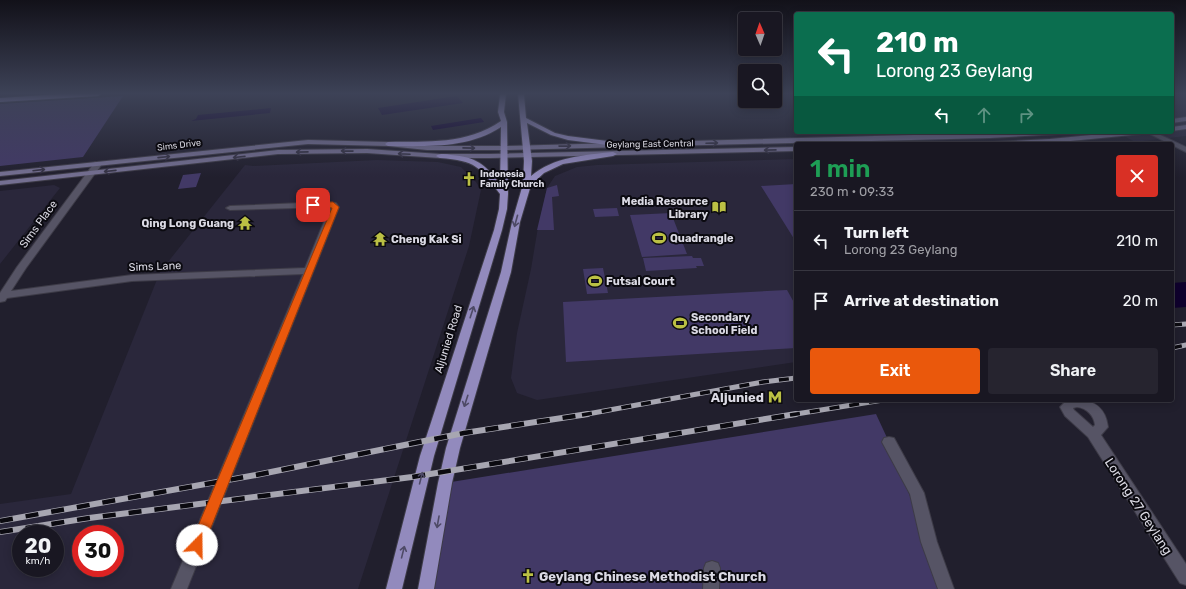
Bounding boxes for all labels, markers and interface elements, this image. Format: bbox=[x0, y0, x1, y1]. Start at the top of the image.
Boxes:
north arrow bbox=[738, 12, 782, 56]
map controls bbox=[738, 12, 782, 108]
text: 210 m bbox=[876, 26, 959, 59]
icon: left bbox=[810, 28, 862, 80]
text: Lorong 23 Geylang bbox=[876, 60, 1033, 82]
button: search bbox=[738, 64, 782, 108]
icon: left bbox=[931, 104, 953, 126]
icon: ahead bbox=[973, 104, 995, 126]
icon: right bbox=[1015, 104, 1037, 126]
street label: Sims Drive bbox=[156, 137, 202, 153]
street label: Geylang East Central bbox=[606, 138, 694, 150]
one-way arrow bbox=[705, 139, 718, 147]
one-way arrow bbox=[558, 143, 571, 150]
one-way arrow bbox=[462, 144, 475, 152]
one-way arrow bbox=[764, 146, 777, 154]
one-way arrow bbox=[341, 147, 354, 155]
one-way arrow bbox=[296, 148, 309, 155]
one-way arrow bbox=[398, 150, 411, 157]
one-way arrow bbox=[157, 153, 170, 160]
one-way arrow bbox=[233, 153, 246, 160]
text: 1 min bbox=[810, 155, 870, 183]
button: close bbox=[1116, 155, 1158, 197]
one-way arrow bbox=[32, 166, 45, 174]
one-way arrow bbox=[103, 167, 116, 175]
place label: Indonesia Family Church bbox=[480, 169, 544, 189]
church icon: Indonesia Family Church bbox=[461, 171, 477, 187]
text: 230 m · 09:33 bbox=[810, 184, 894, 199]
pin bbox=[296, 188, 330, 222]
icon: arrive bbox=[302, 194, 324, 216]
place label: Media Resource Library bbox=[622, 195, 708, 221]
street label: Sims Place bbox=[17, 198, 60, 251]
library icon: Media Resource Library bbox=[711, 199, 727, 215]
one-way arrow bbox=[512, 214, 519, 227]
temple icon: Qing Long Guang bbox=[237, 215, 253, 231]
place label: Qing Long Guang bbox=[142, 217, 234, 230]
text: Turn left bbox=[844, 224, 909, 242]
sports icon: Quadrangle bbox=[651, 230, 667, 246]
icon: left bbox=[810, 230, 832, 252]
temple icon: Cheng Kak Si bbox=[372, 231, 388, 247]
place label: Quadrangle bbox=[670, 232, 734, 245]
text: 210 m bbox=[1116, 232, 1158, 250]
place label: Cheng Kak Si bbox=[391, 233, 462, 246]
text: Lorong 23 Geylang bbox=[844, 242, 957, 257]
street label: Sims Lane bbox=[128, 259, 182, 274]
sports icon: Futsal Court bbox=[587, 273, 603, 289]
place label: Futsal Court bbox=[606, 275, 675, 288]
icon: arrive bbox=[810, 290, 832, 312]
text: Arrive at destination bbox=[844, 292, 999, 310]
text: 20 m bbox=[1123, 292, 1158, 310]
street label: Aljunied Road bbox=[432, 304, 465, 375]
one-way arrow bbox=[469, 305, 476, 318]
place label: Secondary School Field bbox=[691, 311, 757, 337]
sports icon: Secondary School Field bbox=[672, 315, 688, 331]
button: Exit bbox=[810, 348, 980, 394]
button: Share bbox=[988, 348, 1158, 394]
metro station icon: Aljunied bbox=[767, 389, 783, 405]
place label: Aljunied bbox=[711, 390, 764, 405]
one-way arrow bbox=[462, 394, 469, 407]
street label: Lorong 27 Geylang bbox=[1101, 455, 1175, 558]
one-way arrow bbox=[418, 471, 426, 484]
one-way arrow bbox=[434, 515, 442, 528]
position arrow bbox=[176, 524, 218, 566]
speed limit sign: 30 bbox=[72, 525, 124, 577]
text: 20 bbox=[25, 534, 51, 558]
one-way arrow bbox=[400, 546, 407, 559]
text: km/h bbox=[26, 555, 50, 567]
church icon: Geylang Chinese Methodist Church bbox=[520, 568, 536, 584]
place label: Geylang Chinese Methodist Church bbox=[539, 569, 766, 584]

